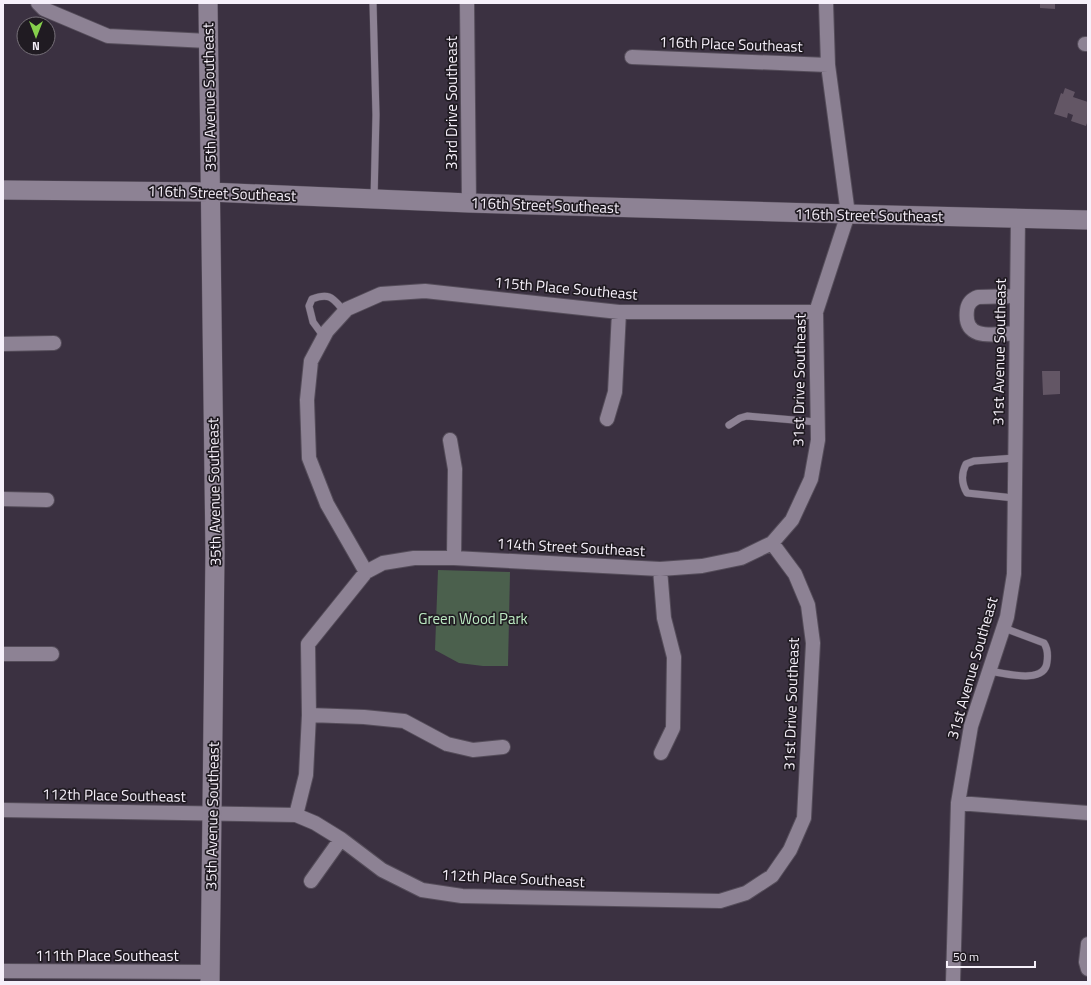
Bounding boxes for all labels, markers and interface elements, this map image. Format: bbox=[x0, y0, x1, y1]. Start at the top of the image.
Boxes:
north arrow bbox=[16, 16, 56, 56]
street label: 35th Avenue Southeast bbox=[196, 22, 222, 171]
street label: 116th Place Southeast bbox=[659, 30, 804, 58]
street label: 33rd Drive Southeast bbox=[440, 35, 463, 170]
text: N bbox=[32, 38, 40, 54]
street label: 116th Street Southeast bbox=[147, 179, 297, 207]
street label: 116th Street Southeast bbox=[470, 191, 620, 219]
street label: 116th Street Southeast bbox=[795, 202, 944, 228]
street label: 115th Place Southeast bbox=[493, 270, 639, 306]
street label: 31st Avenue Southeast bbox=[986, 277, 1012, 426]
street label: 31st Drive Southeast bbox=[786, 313, 812, 447]
street label: 35th Avenue Southeast bbox=[201, 417, 227, 566]
street label: 114th Street Southeast bbox=[496, 532, 646, 562]
street label: 31st Avenue Southeast bbox=[941, 593, 1004, 742]
park label: Green Wood Park bbox=[418, 607, 528, 630]
street label: 31st Drive Southeast bbox=[777, 636, 805, 771]
street label: 35th Avenue Southeast bbox=[199, 741, 225, 890]
street label: 112th Place Southeast bbox=[42, 782, 187, 808]
street label: 112th Place Southeast bbox=[441, 863, 586, 893]
scale bar bbox=[947, 943, 1035, 969]
street label: 111th Place Southeast bbox=[35, 944, 180, 967]
text: 50 m bbox=[953, 947, 979, 966]

